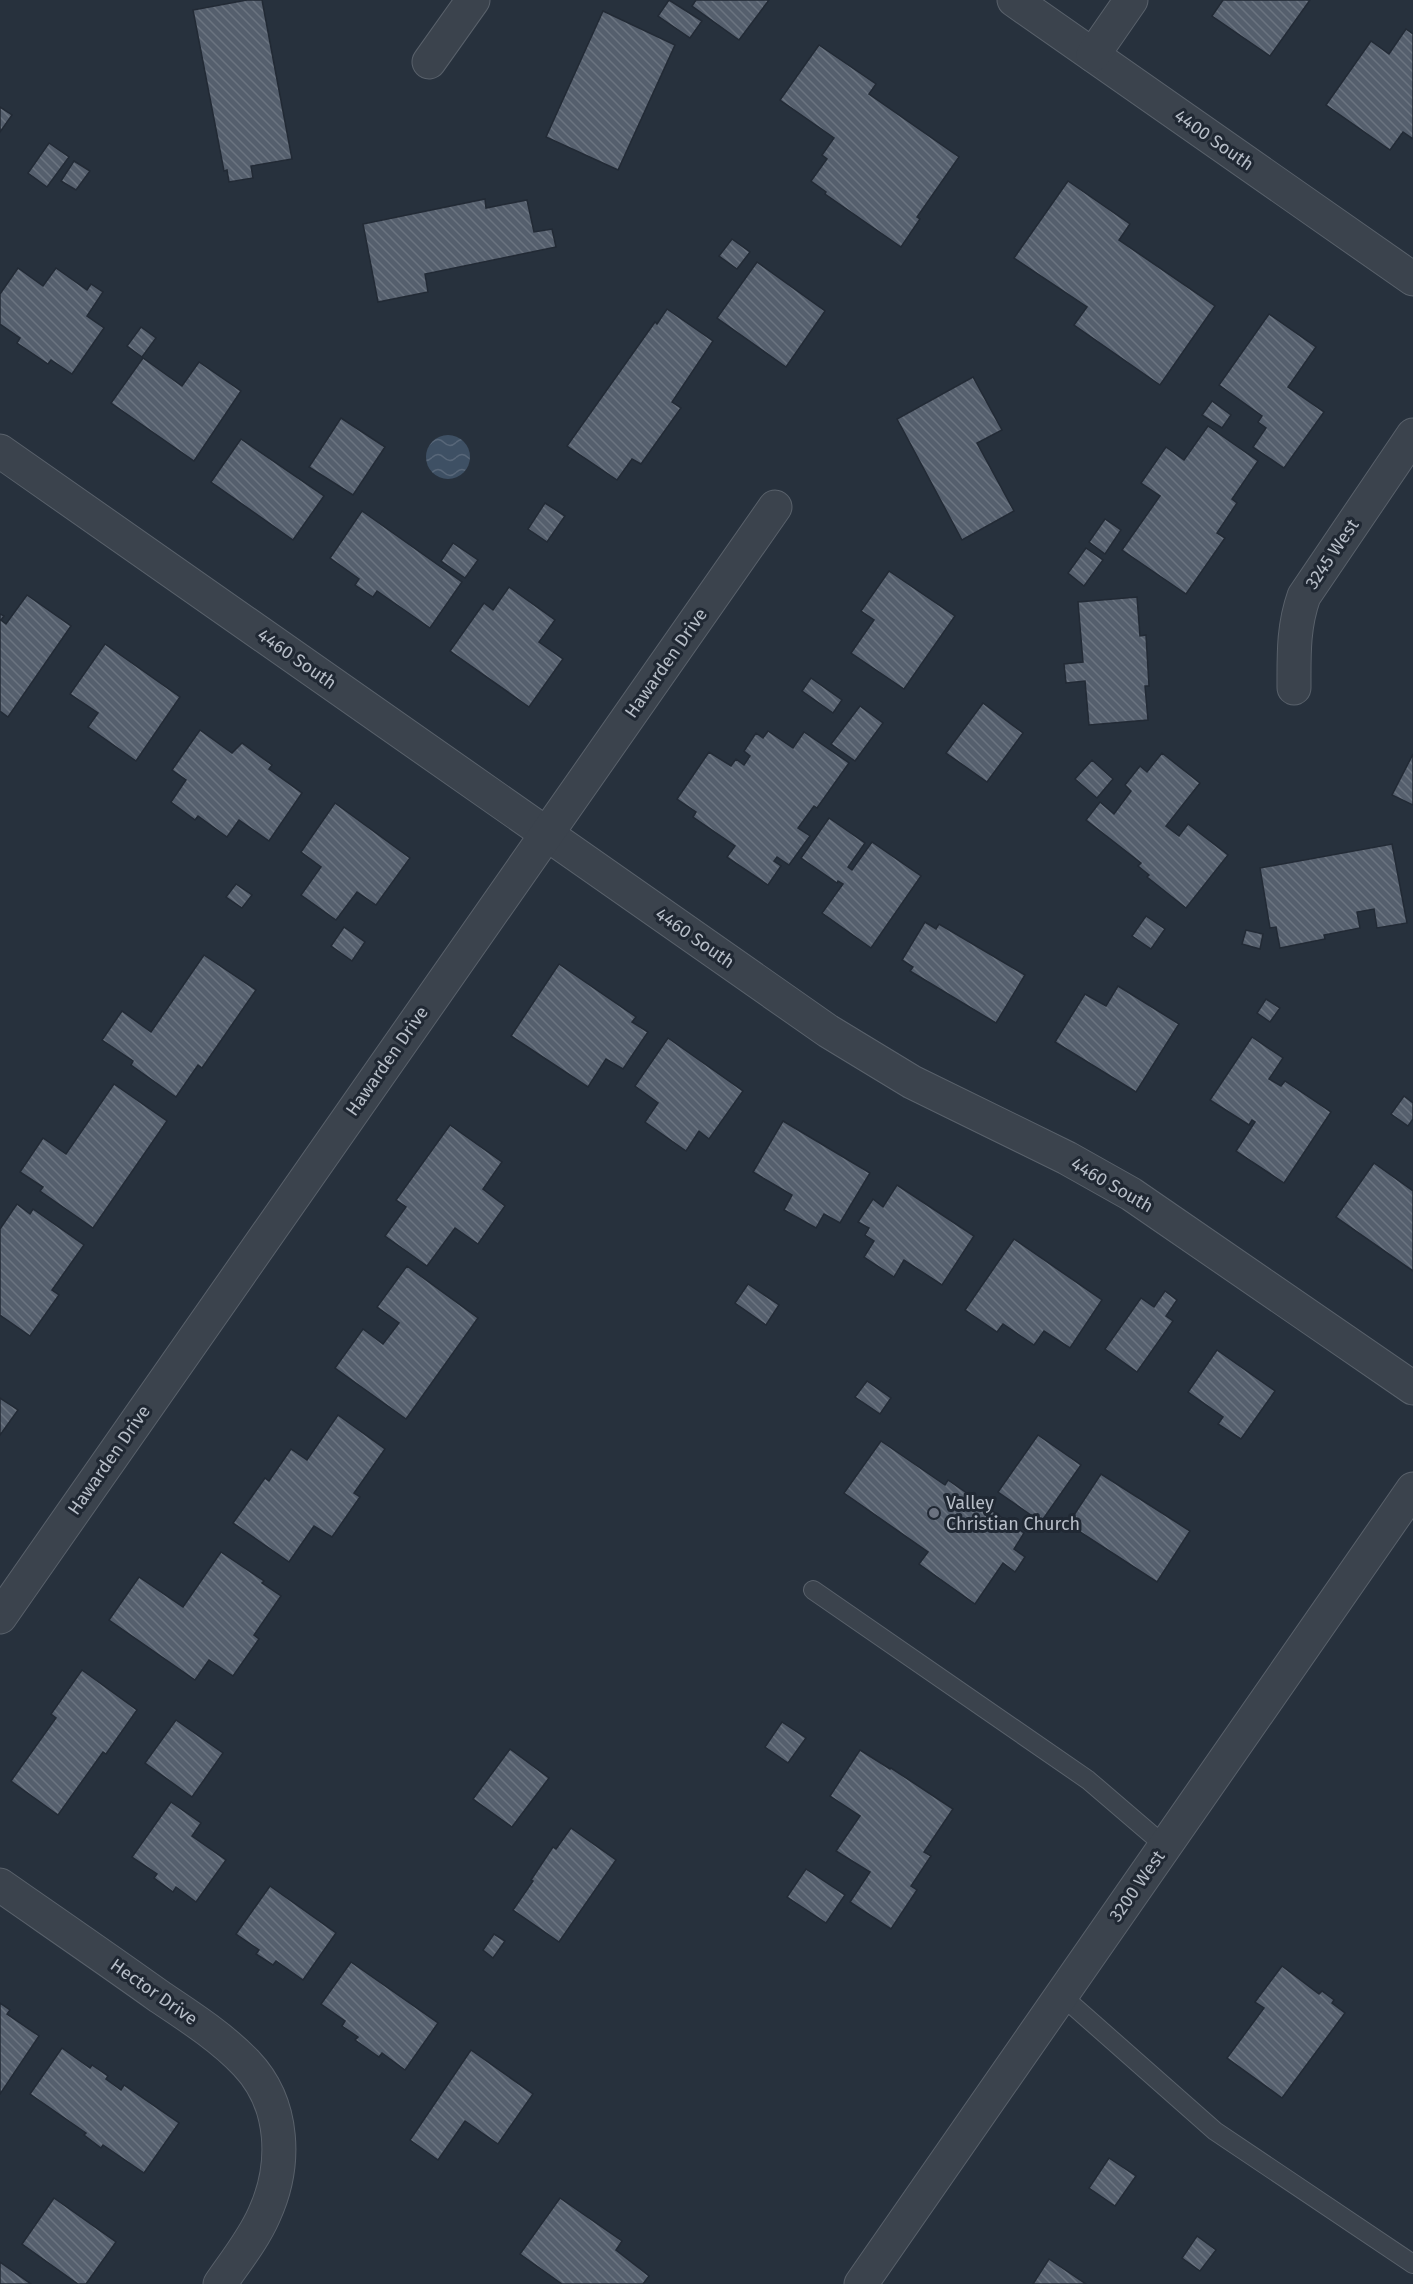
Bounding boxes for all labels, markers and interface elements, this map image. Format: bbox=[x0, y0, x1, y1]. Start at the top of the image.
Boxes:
street label: 4400 South bbox=[1170, 105, 1258, 175]
street label: 3245 West bbox=[1301, 514, 1364, 593]
street label: Hawarden Drive bbox=[620, 604, 712, 722]
street label: 4460 South bbox=[253, 624, 341, 694]
street label: 4460 South bbox=[651, 903, 739, 973]
street label: Hawarden Drive bbox=[341, 1002, 433, 1120]
street label: 4460 South bbox=[1067, 1153, 1157, 1217]
street label: Hawarden Drive bbox=[63, 1401, 155, 1519]
place label: Valley Christian Church bbox=[946, 1492, 1080, 1535]
marker: Valley Christian Church bbox=[927, 1506, 941, 1520]
street label: 3200 West bbox=[1104, 1846, 1170, 1926]
street label: Hector Drive bbox=[106, 1954, 202, 2030]

